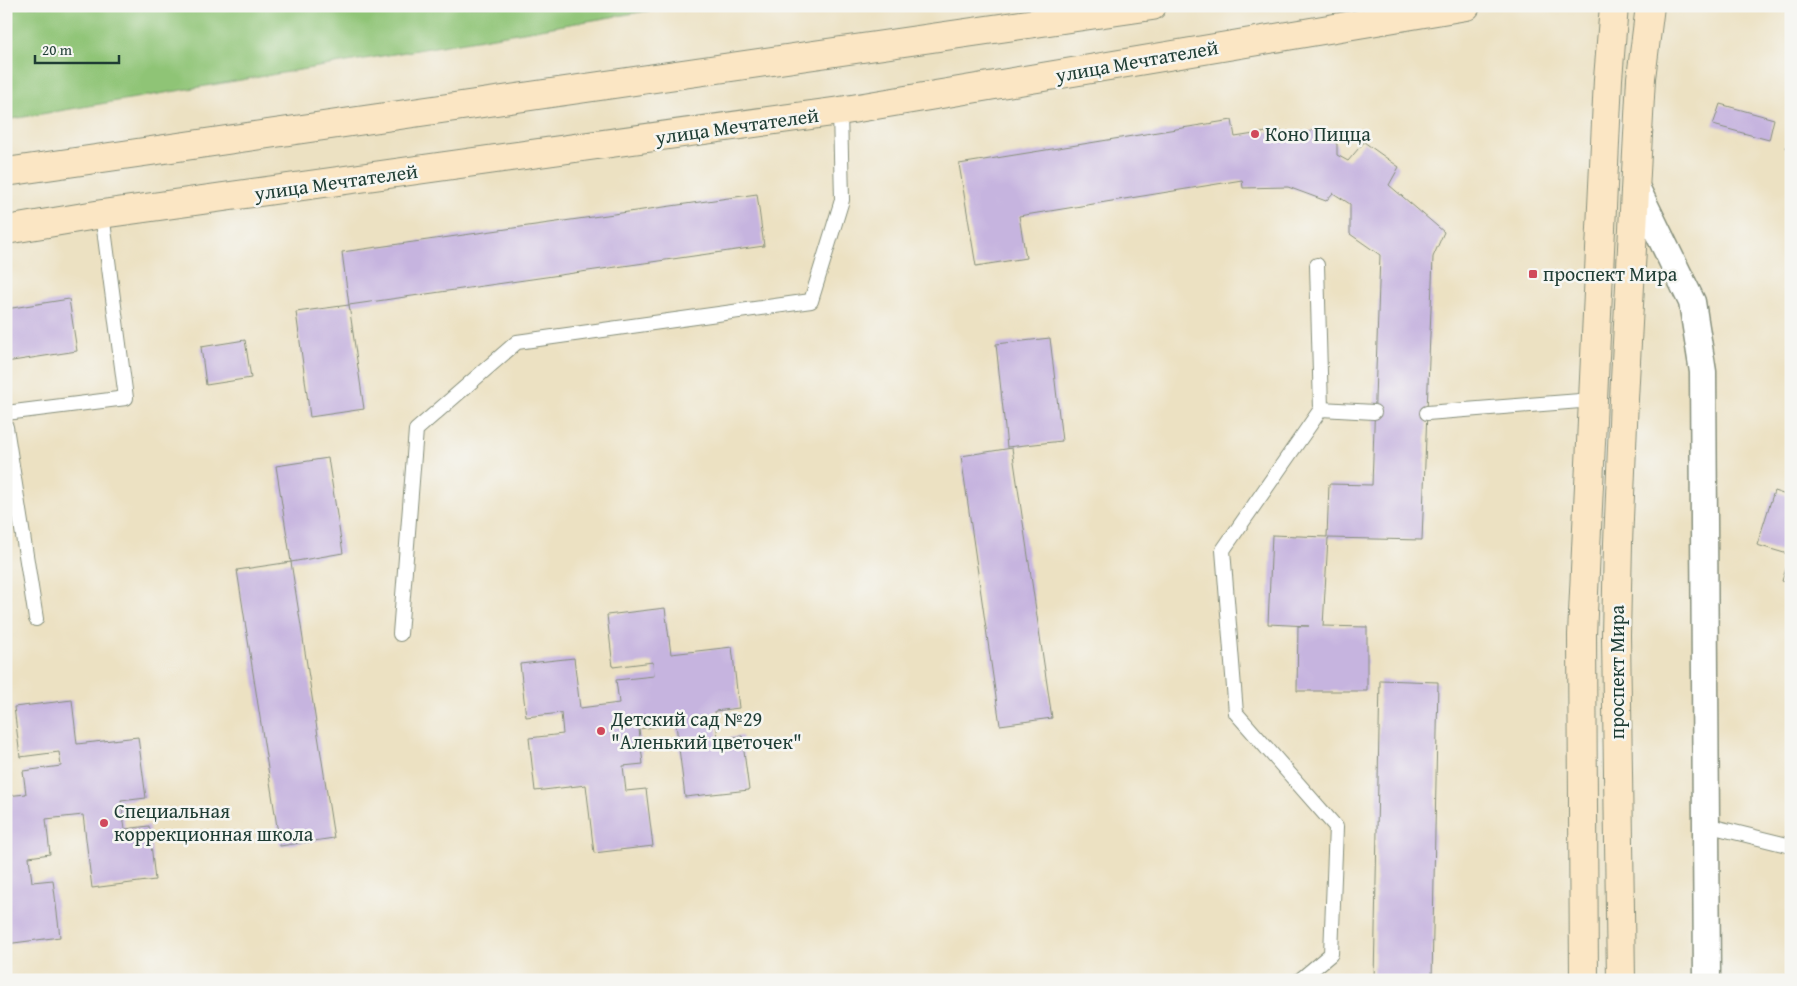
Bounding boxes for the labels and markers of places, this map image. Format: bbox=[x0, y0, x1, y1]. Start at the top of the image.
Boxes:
place label: Коно Пицца bbox=[1265, 119, 1371, 148]
marker: Коно Пицца bbox=[1249, 128, 1261, 140]
place label: проспект Мира bbox=[1543, 259, 1678, 288]
marker: проспект Мира bbox=[1527, 268, 1539, 280]
place label: Детский сад №29 "Аленький цветочек" bbox=[610, 704, 802, 756]
marker: Детский сад №29 "Аленький цветочек" bbox=[595, 725, 607, 737]
place label: Специальная коррекционная школа bbox=[114, 796, 314, 848]
marker: Специальная коррекционная школа bbox=[98, 817, 110, 829]

